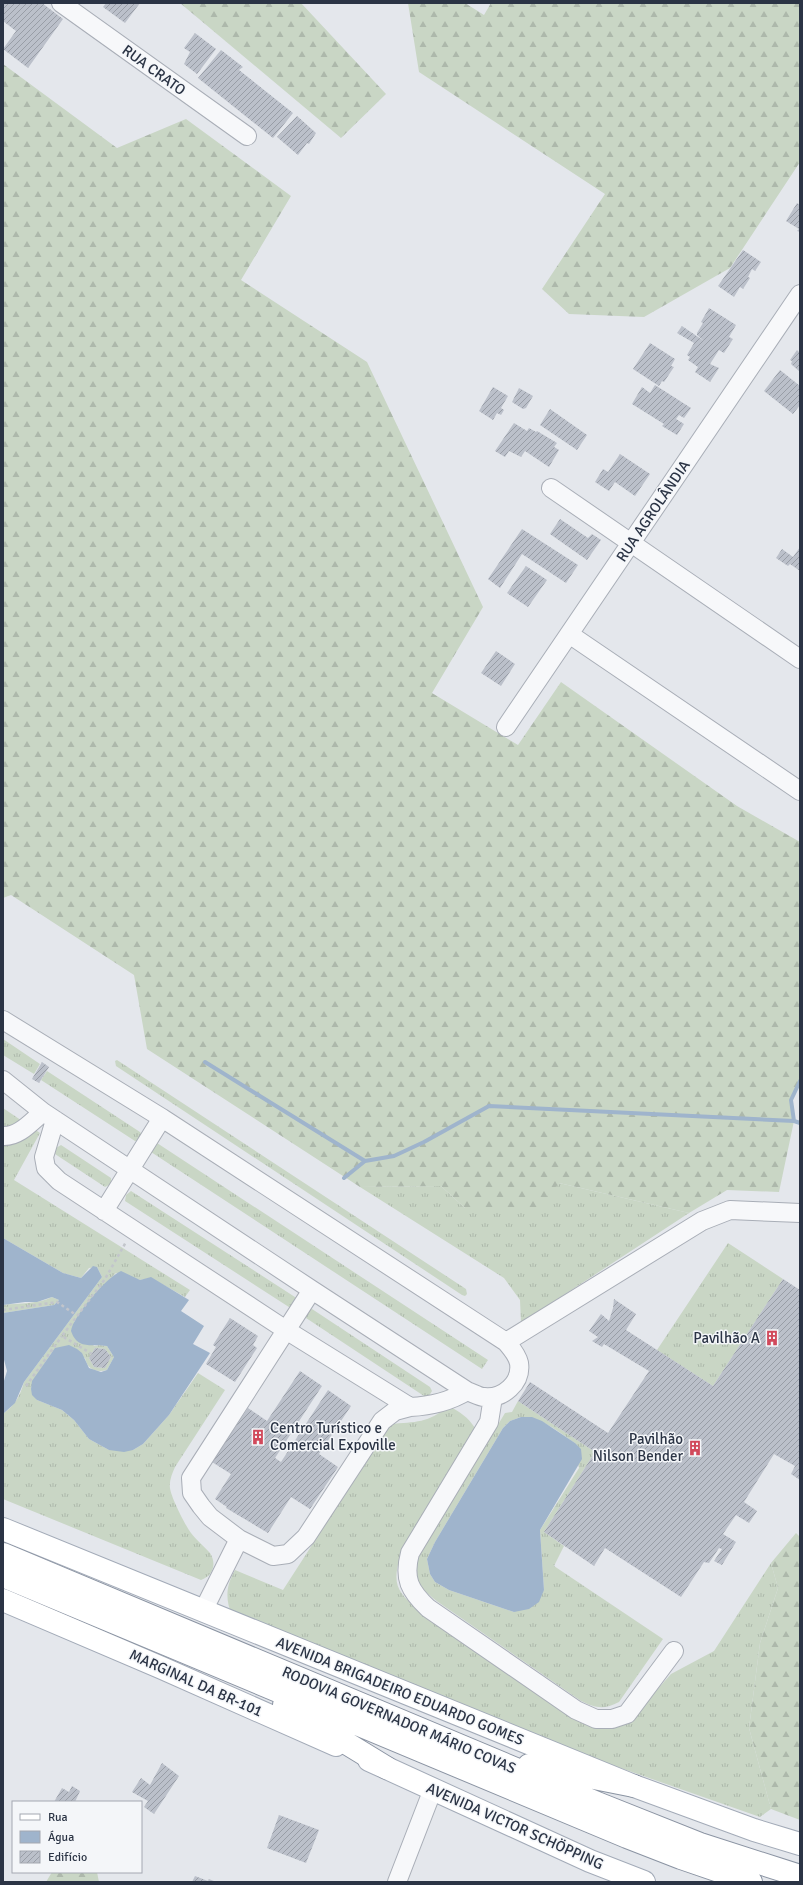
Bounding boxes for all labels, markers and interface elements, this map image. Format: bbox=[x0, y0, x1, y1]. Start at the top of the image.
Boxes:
street label: RUA CRATO bbox=[119, 41, 189, 99]
street label: RUA AGROLÂNDIA bbox=[612, 457, 694, 565]
place label: Pavilhão A bbox=[693, 1329, 760, 1347]
building icon: Pavilhão A bbox=[763, 1329, 781, 1347]
place label: Centro Turístico e Comercial Expoville bbox=[270, 1419, 396, 1454]
building icon: Centro Turístico e Comercial Expoville bbox=[249, 1428, 267, 1446]
place label: Pavilhão Nilson Bender bbox=[593, 1430, 683, 1465]
building icon: Pavilhão Nilson Bender bbox=[686, 1439, 704, 1457]
street label: AVENIDA BRIGADEIRO EDUARDO GOMES bbox=[274, 1633, 526, 1749]
street label: MARGINAL DA BR-101 bbox=[127, 1646, 265, 1720]
street label: RODOVIA GOVERNADOR MÁRIO COVAS bbox=[279, 1662, 519, 1778]
street label: AVENIDA VICTOR SCHÖPPING bbox=[424, 1779, 606, 1873]
legend bbox=[12, 1801, 142, 1873]
text: Rua bbox=[48, 1810, 68, 1825]
text: Água bbox=[48, 1830, 74, 1845]
text: Edifício bbox=[48, 1850, 87, 1865]

